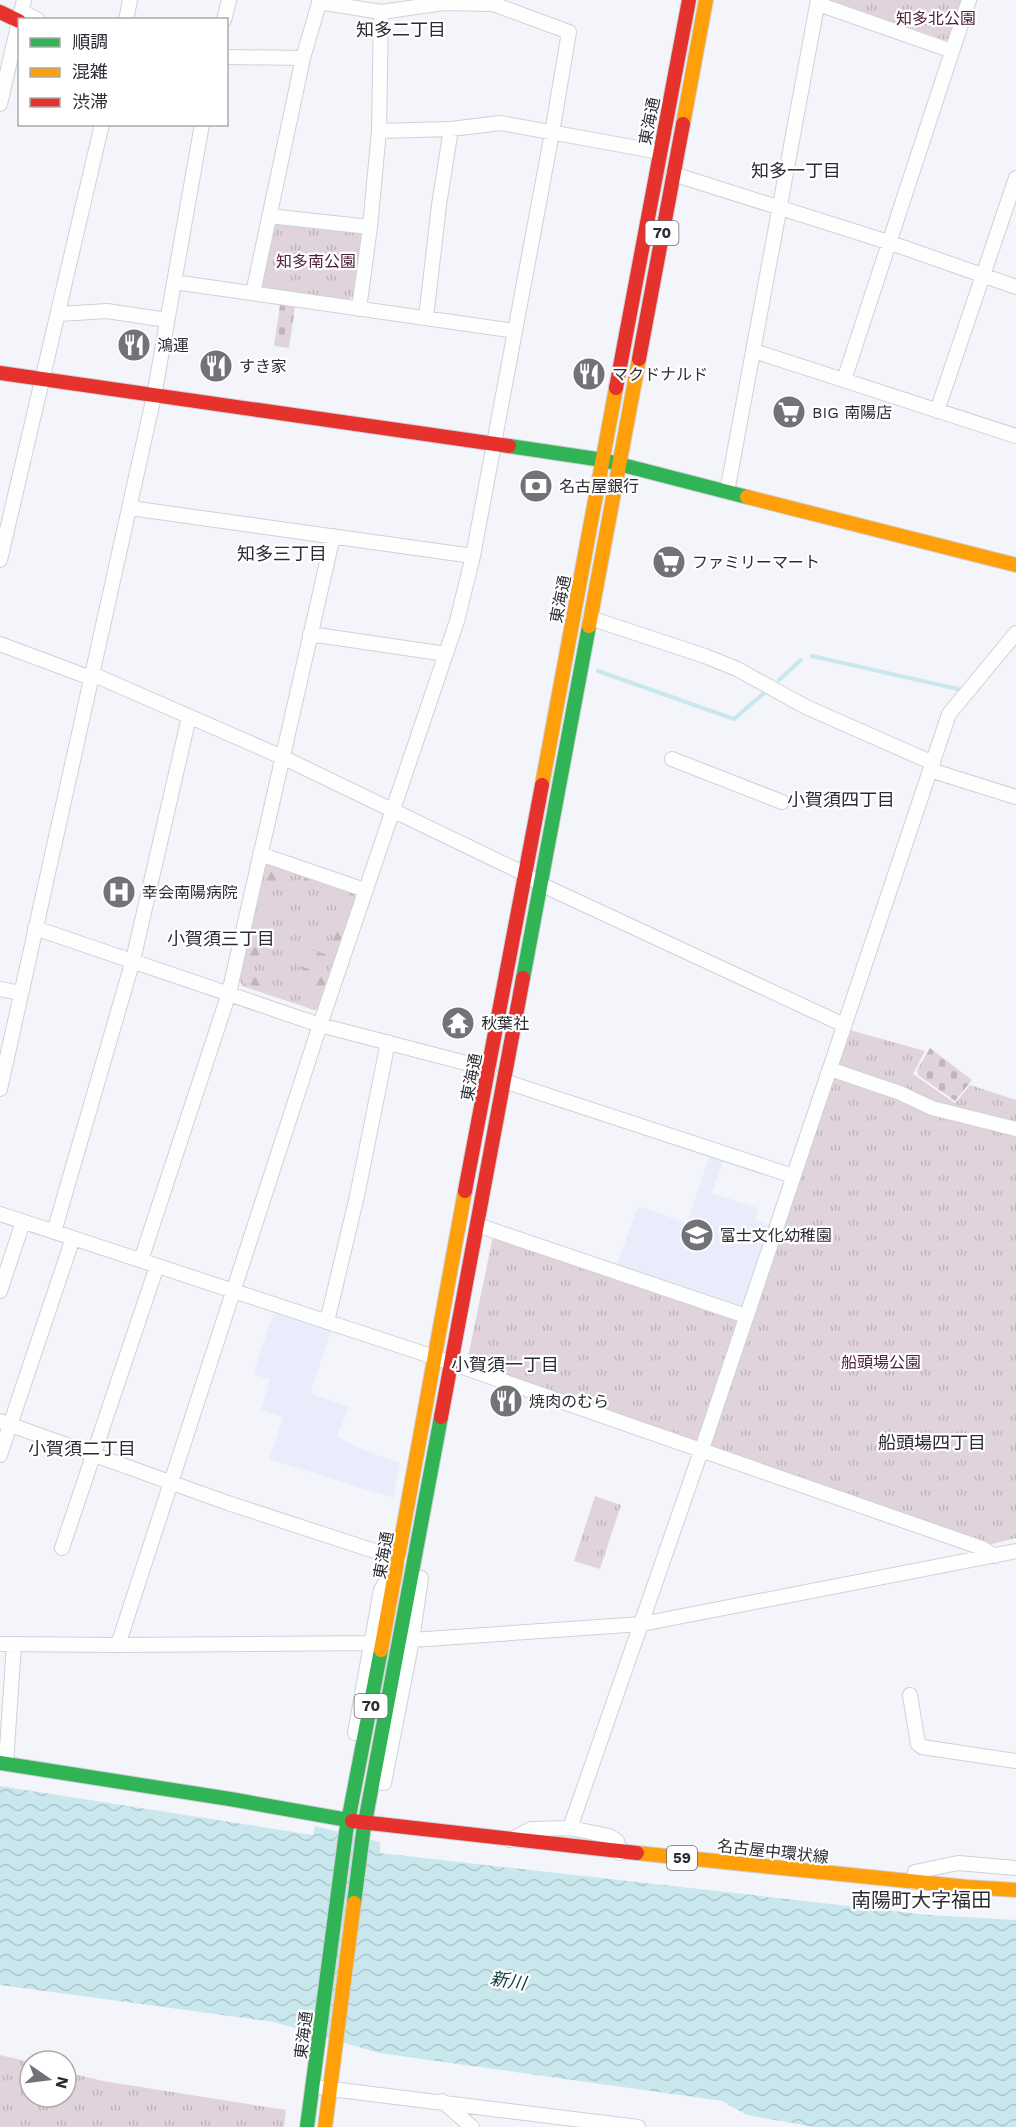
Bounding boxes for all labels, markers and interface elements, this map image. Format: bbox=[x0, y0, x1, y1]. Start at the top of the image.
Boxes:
park label: 知多北公園 bbox=[896, 9, 976, 28]
legend bbox=[18, 18, 228, 126]
district label: 知多二丁目 bbox=[356, 19, 446, 40]
text: 順調 bbox=[72, 31, 108, 52]
text: 混雑 bbox=[72, 61, 108, 82]
text: 渋滞 bbox=[72, 91, 108, 112]
street label: 東海通 bbox=[636, 96, 663, 146]
district label: 知多一丁目 bbox=[751, 160, 841, 181]
road number: 70 bbox=[646, 221, 678, 245]
park label: 知多南公園 bbox=[276, 252, 356, 271]
restaurant icon: 鴻運 bbox=[116, 327, 152, 363]
place label: 鴻運 bbox=[157, 336, 189, 355]
restaurant icon: すき家 bbox=[198, 348, 234, 384]
restaurant icon: マクドナルド bbox=[571, 356, 607, 392]
place label: すき家 bbox=[239, 357, 287, 376]
place label: マクドナルド bbox=[612, 365, 708, 384]
supermarket icon: BIG 南陽店 bbox=[771, 394, 807, 430]
place label: BIG 南陽店 bbox=[812, 403, 892, 422]
bank icon: 名古屋銀行 bbox=[518, 468, 554, 504]
place label: 名古屋銀行 bbox=[559, 477, 639, 496]
district label: 知多三丁目 bbox=[237, 543, 327, 564]
supermarket icon: ファミリーマート bbox=[651, 544, 687, 580]
place label: ファミリーマート bbox=[692, 553, 820, 572]
street label: 東海通 bbox=[547, 574, 574, 624]
district label: 小賀須四丁目 bbox=[787, 789, 895, 810]
hospital icon: 幸会南陽病院 bbox=[101, 874, 137, 910]
place label: 幸会南陽病院 bbox=[142, 883, 238, 902]
district label: 小賀須三丁目 bbox=[167, 928, 275, 949]
temple icon: 秋葉社 bbox=[440, 1005, 476, 1041]
place label: 秋葉社 bbox=[481, 1014, 529, 1033]
street label: 東海通 bbox=[458, 1052, 485, 1102]
school or university icon: 富士文化幼稚園 bbox=[679, 1217, 715, 1253]
place label: 富士文化幼稚園 bbox=[720, 1226, 832, 1245]
park label: 船頭場公園 bbox=[841, 1353, 921, 1372]
district label: 小賀須一丁目 bbox=[451, 1354, 559, 1375]
restaurant icon: 焼肉のむら bbox=[488, 1383, 524, 1419]
place label: 焼肉のむら bbox=[529, 1392, 609, 1411]
district label: 船頭場四丁目 bbox=[878, 1432, 986, 1453]
district label: 小賀須二丁目 bbox=[28, 1438, 136, 1459]
street label: 東海通 bbox=[370, 1530, 397, 1580]
road number: 70 bbox=[354, 1694, 388, 1718]
street label: 名古屋中環状線 bbox=[716, 1836, 830, 1867]
road number: 59 bbox=[667, 1846, 697, 1870]
district label: 南陽町大字福田 bbox=[851, 1888, 991, 1912]
water label: 新川 bbox=[489, 1967, 529, 1994]
street label: 東海通 bbox=[291, 2010, 316, 2060]
north arrow bbox=[18, 2049, 78, 2109]
text: N bbox=[51, 2074, 73, 2091]

